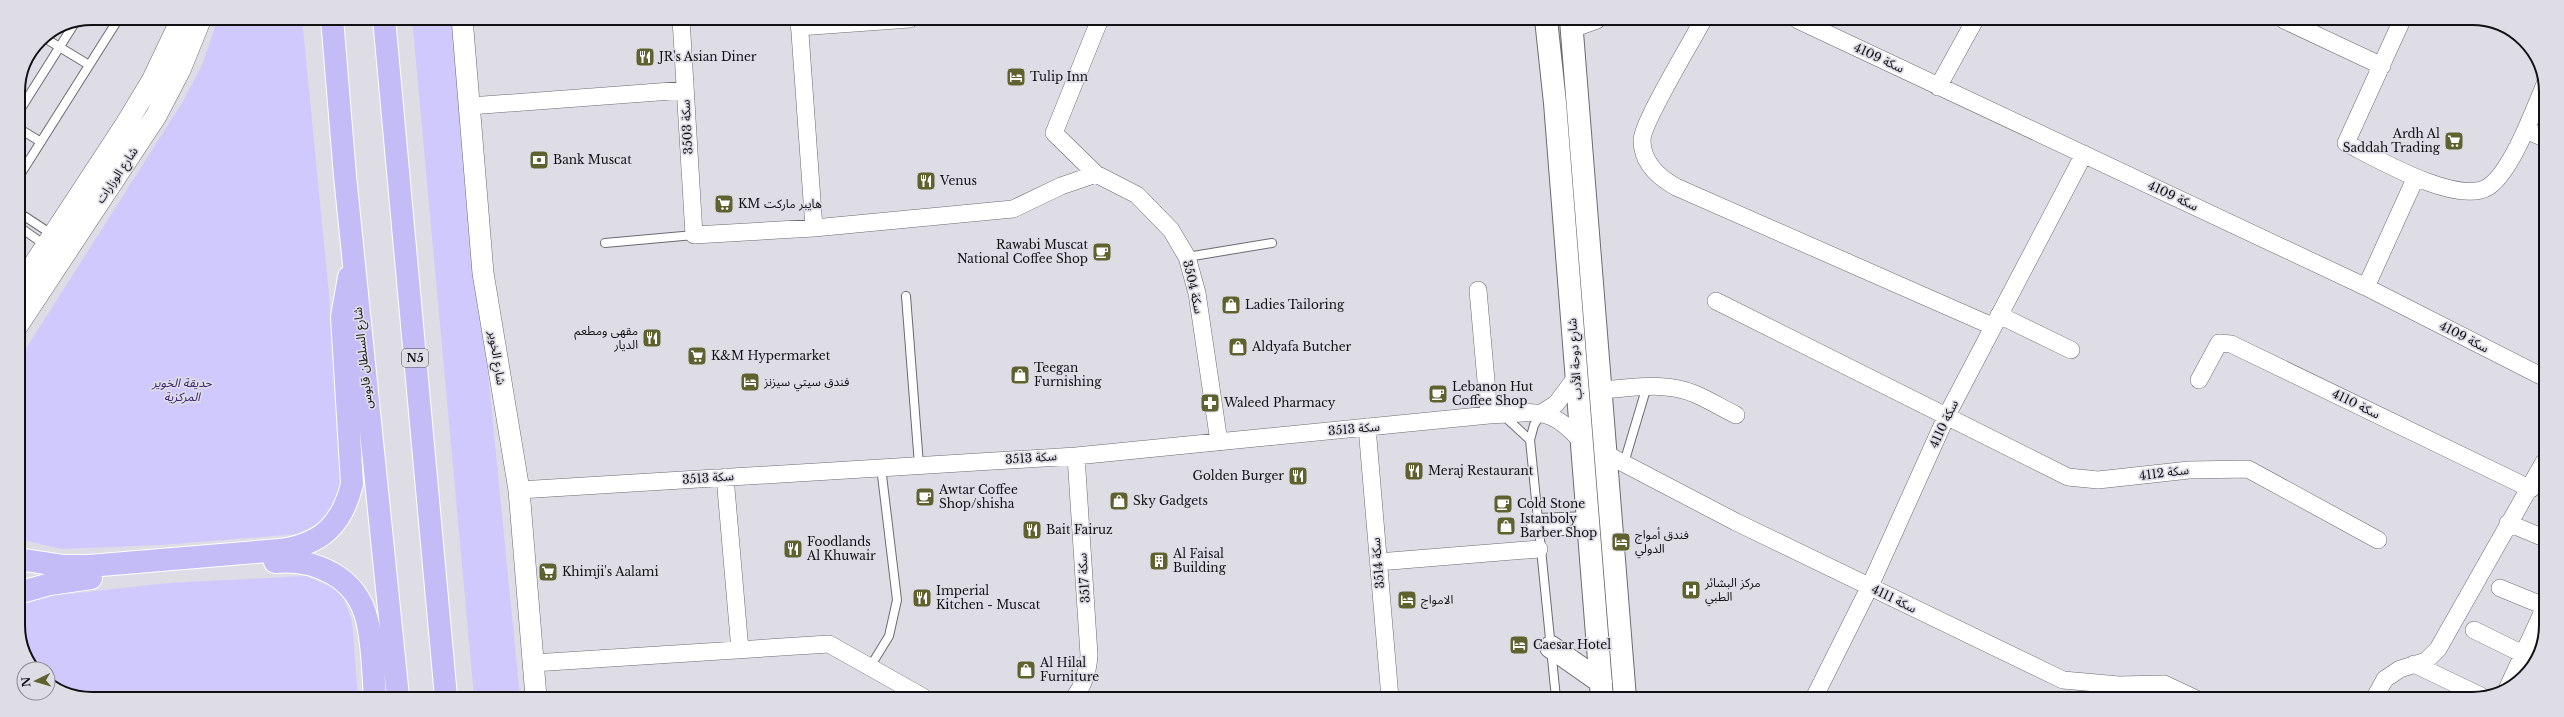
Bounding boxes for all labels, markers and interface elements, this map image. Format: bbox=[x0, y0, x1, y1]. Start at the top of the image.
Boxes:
street label: سكة 4109 bbox=[1852, 39, 1907, 76]
restaurant icon: JR's Asian Diner bbox=[634, 46, 656, 68]
place label: JR's Asian Diner bbox=[657, 49, 757, 64]
hotel icon: Tulip Inn bbox=[1005, 66, 1027, 88]
place label: Tulip Inn bbox=[1030, 69, 1088, 84]
street label: سكة 3503 bbox=[678, 99, 695, 155]
place label: Ardh Al Saddah Trading bbox=[2343, 126, 2441, 155]
supermarket icon: Ardh Al Saddah Trading bbox=[2443, 130, 2465, 152]
street label: شارع الوزارات bbox=[92, 144, 142, 207]
bank icon: Bank Muscat bbox=[528, 149, 550, 171]
place label: Bank Muscat bbox=[553, 152, 632, 167]
restaurant icon: Venus bbox=[915, 170, 937, 192]
place label: Venus bbox=[939, 173, 977, 188]
street label: سكة 4109 bbox=[2146, 177, 2201, 214]
supermarket icon: KM هايبر ماركت bbox=[713, 193, 735, 215]
place label: KM هايبر ماركت bbox=[738, 196, 822, 211]
place label: Rawabi Muscat National Coffee Shop bbox=[957, 237, 1088, 266]
cafe icon: Rawabi Muscat National Coffee Shop bbox=[1091, 241, 1113, 263]
street label: سكة 3504 bbox=[1180, 259, 1207, 315]
shop icon: Ladies Tailoring bbox=[1220, 294, 1242, 316]
place label: Ladies Tailoring bbox=[1245, 297, 1345, 312]
street label: شارع السلطان قابوس bbox=[350, 306, 377, 410]
street label: شارع دوحة الأدب bbox=[1564, 318, 1587, 400]
street label: سكة 4109 bbox=[2437, 318, 2491, 355]
place label: مقهى ومطعم الديار bbox=[574, 323, 638, 352]
restaurant icon: مقهى ومطعم الديار bbox=[641, 327, 663, 349]
street label: شارع الخوير bbox=[484, 329, 509, 386]
shop icon: Aldyafa Butcher bbox=[1227, 336, 1249, 358]
place label: Aldyafa Butcher bbox=[1251, 339, 1352, 354]
supermarket icon: K&M Hypermarket bbox=[686, 345, 708, 367]
place label: K&M Hypermarket bbox=[711, 348, 831, 363]
road number: N5 bbox=[402, 349, 428, 367]
place label: Teegan Furnishing bbox=[1034, 360, 1102, 389]
shop icon: Teegan Furnishing bbox=[1009, 364, 1031, 386]
hotel icon: فندق سيتي سيزنز bbox=[739, 371, 761, 393]
place label: فندق سيتي سيزنز bbox=[763, 374, 850, 392]
park label: حديقة الخوير المركزية bbox=[151, 375, 213, 404]
place label: Lebanon Hut Coffee Shop bbox=[1452, 379, 1534, 408]
cafe icon: Lebanon Hut Coffee Shop bbox=[1427, 383, 1449, 405]
street label: سكة 4110 bbox=[2330, 386, 2382, 421]
pharmacy icon: Waleed Pharmacy bbox=[1199, 392, 1221, 414]
place label: Waleed Pharmacy bbox=[1223, 395, 1336, 410]
street label: سكة 4110 bbox=[1926, 397, 1961, 450]
street label: سكة 3513 bbox=[1328, 419, 1380, 438]
street label: سكة 3513 bbox=[1005, 448, 1057, 467]
restaurant icon: Meraj Restaurant bbox=[1403, 460, 1425, 482]
street label: سكة 4112 bbox=[2138, 462, 2190, 483]
place label: Meraj Restaurant bbox=[1428, 463, 1534, 478]
restaurant icon: Golden Burger bbox=[1287, 465, 1309, 487]
street label: سكة 3513 bbox=[682, 468, 734, 487]
place label: Golden Burger bbox=[1192, 468, 1284, 483]
place label: Awtar Coffee Shop/shisha bbox=[938, 482, 1018, 511]
cafe icon: Awtar Coffee Shop/shisha bbox=[914, 486, 936, 508]
shop icon: Sky Gadgets bbox=[1108, 490, 1130, 512]
place label: Sky Gadgets bbox=[1133, 493, 1208, 508]
cafe icon: Cold Stone bbox=[1492, 493, 1514, 515]
place label: Cold Stone bbox=[1517, 496, 1585, 511]
place label: Istanboly Barber Shop bbox=[1520, 511, 1597, 540]
shop icon: Istanboly Barber Shop bbox=[1495, 515, 1517, 537]
restaurant icon: Bait Fairuz bbox=[1021, 519, 1043, 541]
place label: Bait Fairuz bbox=[1046, 522, 1113, 537]
place label: فندق أمواج الدولي bbox=[1635, 527, 1689, 559]
hotel icon: فندق أمواج الدولي bbox=[1610, 531, 1632, 553]
place label: Foodlands Al Khuwair bbox=[806, 534, 876, 563]
street label: سكة 3514 bbox=[1368, 537, 1387, 589]
restaurant icon: Foodlands Al Khuwair bbox=[782, 538, 804, 560]
place label: Al Faisal Building bbox=[1172, 546, 1227, 575]
building icon: Al Faisal Building bbox=[1148, 550, 1170, 572]
street label: سكة 3517 bbox=[1074, 552, 1093, 604]
supermarket icon: Khimji's Aalami bbox=[537, 561, 559, 583]
place label: Khimji's Aalami bbox=[562, 564, 659, 579]
place label: مركز البشائر الطبي bbox=[1704, 575, 1760, 607]
hospital icon: مركز البشائر الطبي bbox=[1680, 579, 1702, 601]
street label: سكة 4111 bbox=[1869, 581, 1919, 616]
place label: Imperial Kitchen - Muscat bbox=[936, 583, 1041, 612]
restaurant icon: Imperial Kitchen - Muscat bbox=[911, 587, 933, 609]
hotel icon: الامواج bbox=[1396, 589, 1418, 611]
place label: الامواج bbox=[1421, 592, 1453, 609]
hotel icon: Caesar Hotel bbox=[1508, 634, 1530, 656]
place label: Caesar Hotel bbox=[1533, 637, 1611, 652]
place label: Al Hilal Furniture bbox=[1039, 655, 1099, 684]
shop icon: Al Hilal Furniture bbox=[1015, 659, 1037, 681]
north arrow bbox=[16, 661, 56, 701]
text: N bbox=[19, 675, 33, 688]

